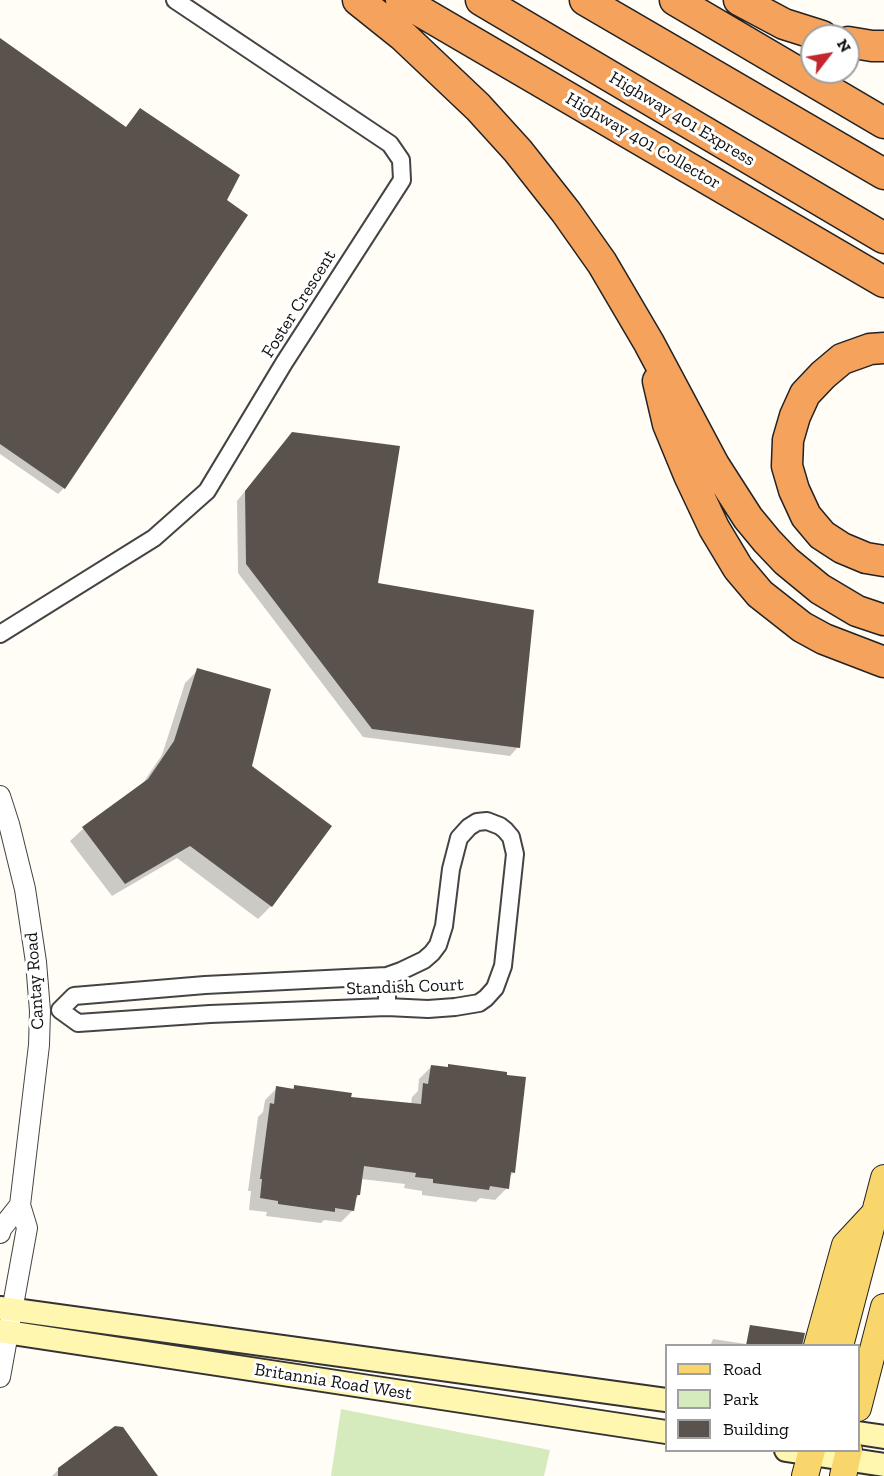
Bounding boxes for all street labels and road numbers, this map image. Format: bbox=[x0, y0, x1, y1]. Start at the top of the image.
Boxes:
street label: Highway 401 Express bbox=[605, 67, 759, 171]
street label: Highway 401 Collector bbox=[562, 88, 724, 194]
street label: Foster Crescent bbox=[257, 246, 341, 362]
street label: Cantay Road bbox=[21, 932, 49, 1030]
street label: Standish Court bbox=[346, 974, 464, 1000]
street label: Britannia Road West bbox=[253, 1359, 413, 1405]

